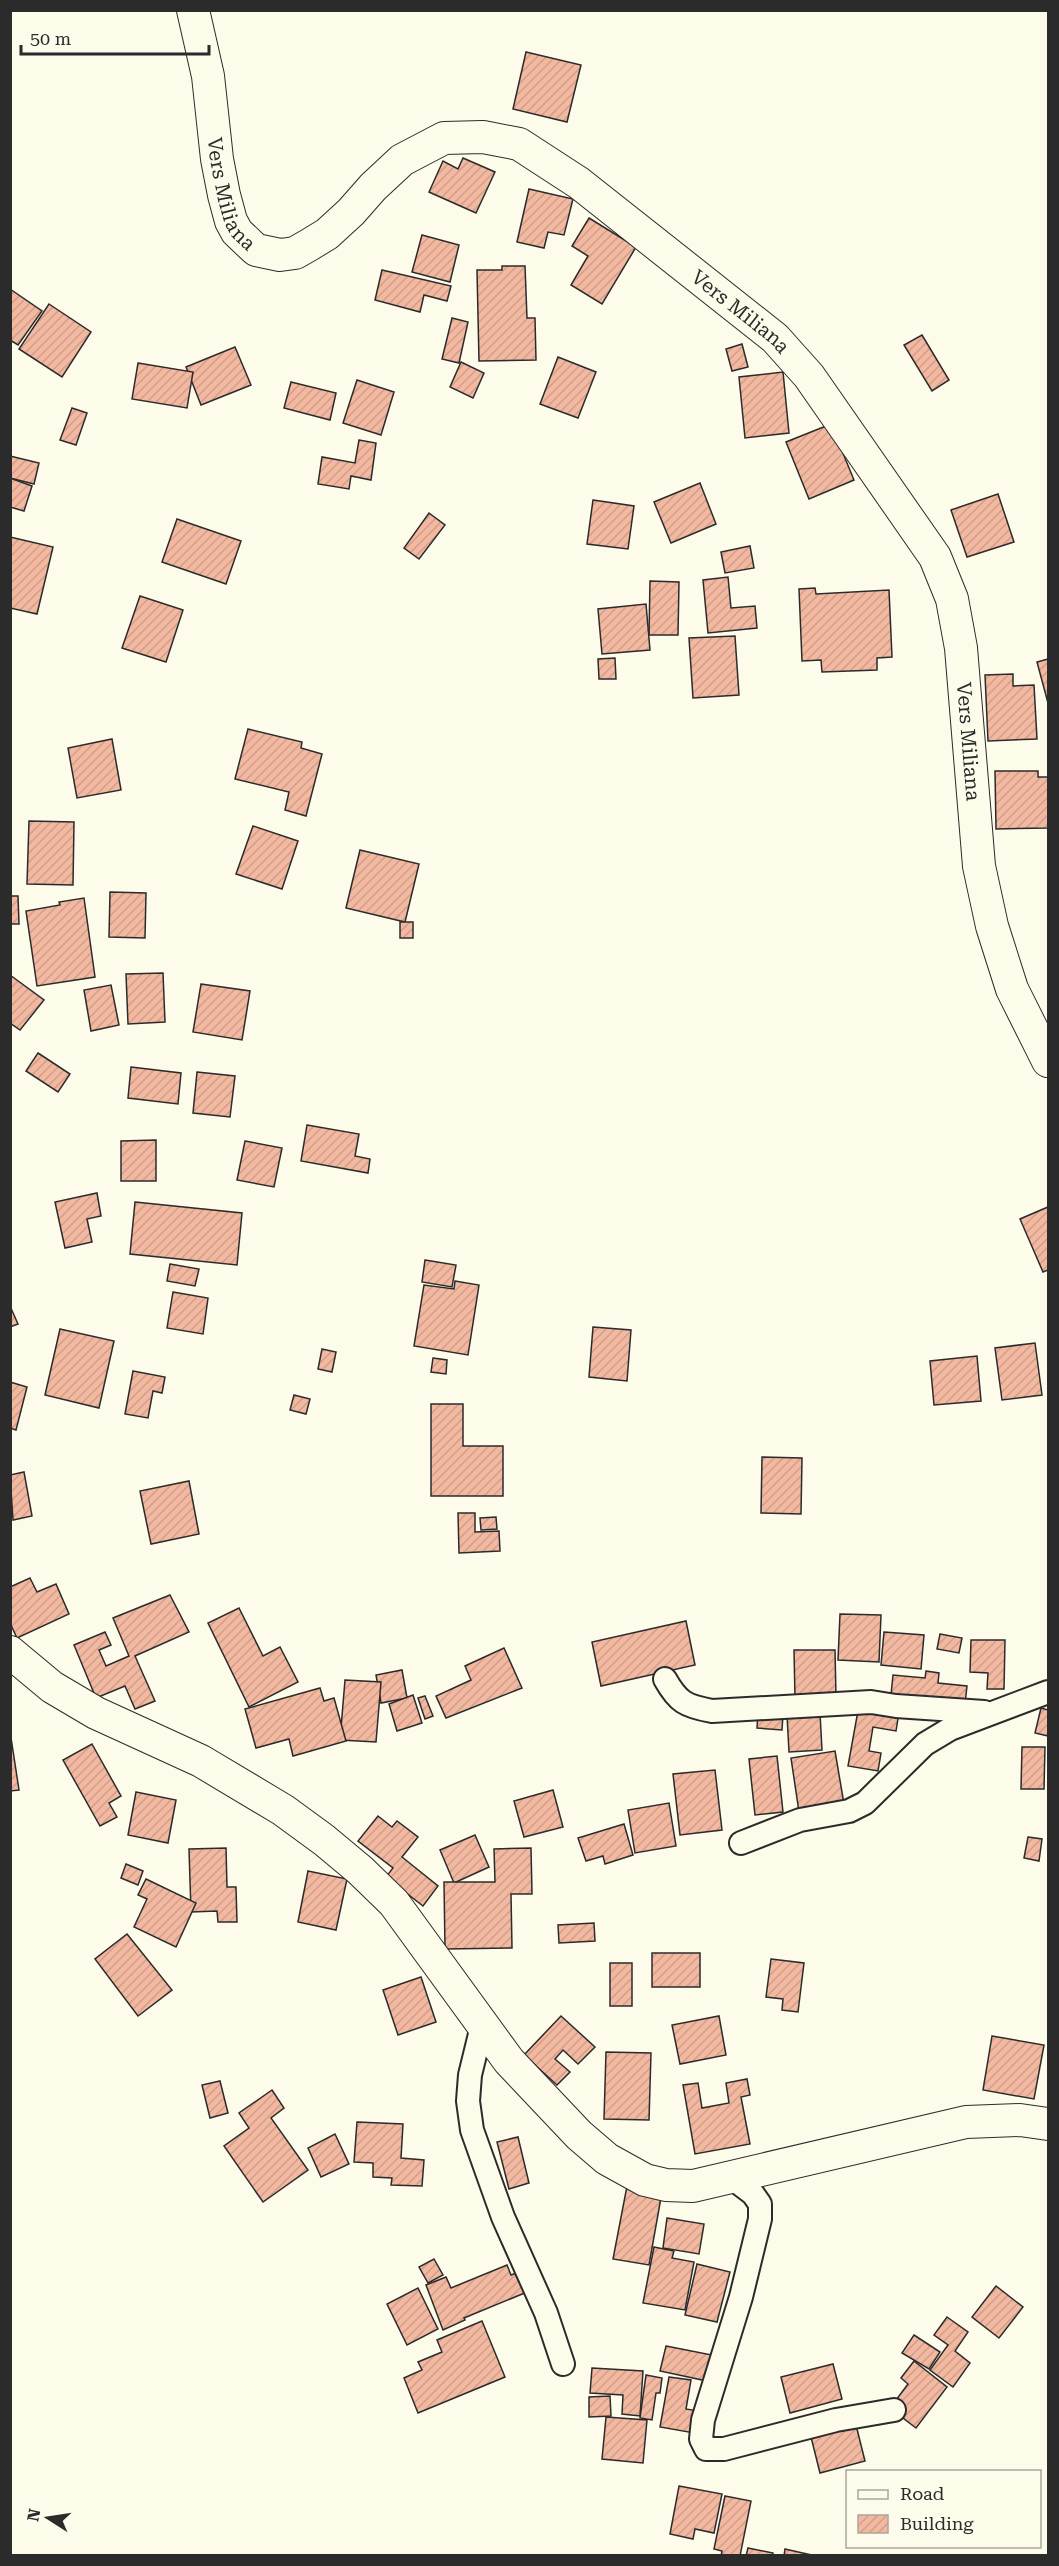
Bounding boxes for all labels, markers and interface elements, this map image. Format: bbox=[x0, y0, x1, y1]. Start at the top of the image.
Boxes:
scale bar bbox=[21, 18, 208, 56]
text: 50 m bbox=[30, 28, 71, 49]
street label: Vers Miliana bbox=[203, 136, 261, 256]
street label: Vers Miliana bbox=[687, 265, 795, 358]
street label: Vers Miliana bbox=[952, 681, 986, 802]
legend bbox=[846, 2470, 1041, 2548]
text: Road bbox=[900, 2483, 945, 2504]
north arrow bbox=[18, 2488, 78, 2548]
text: N bbox=[23, 2507, 44, 2523]
text: Building bbox=[900, 2513, 974, 2534]

